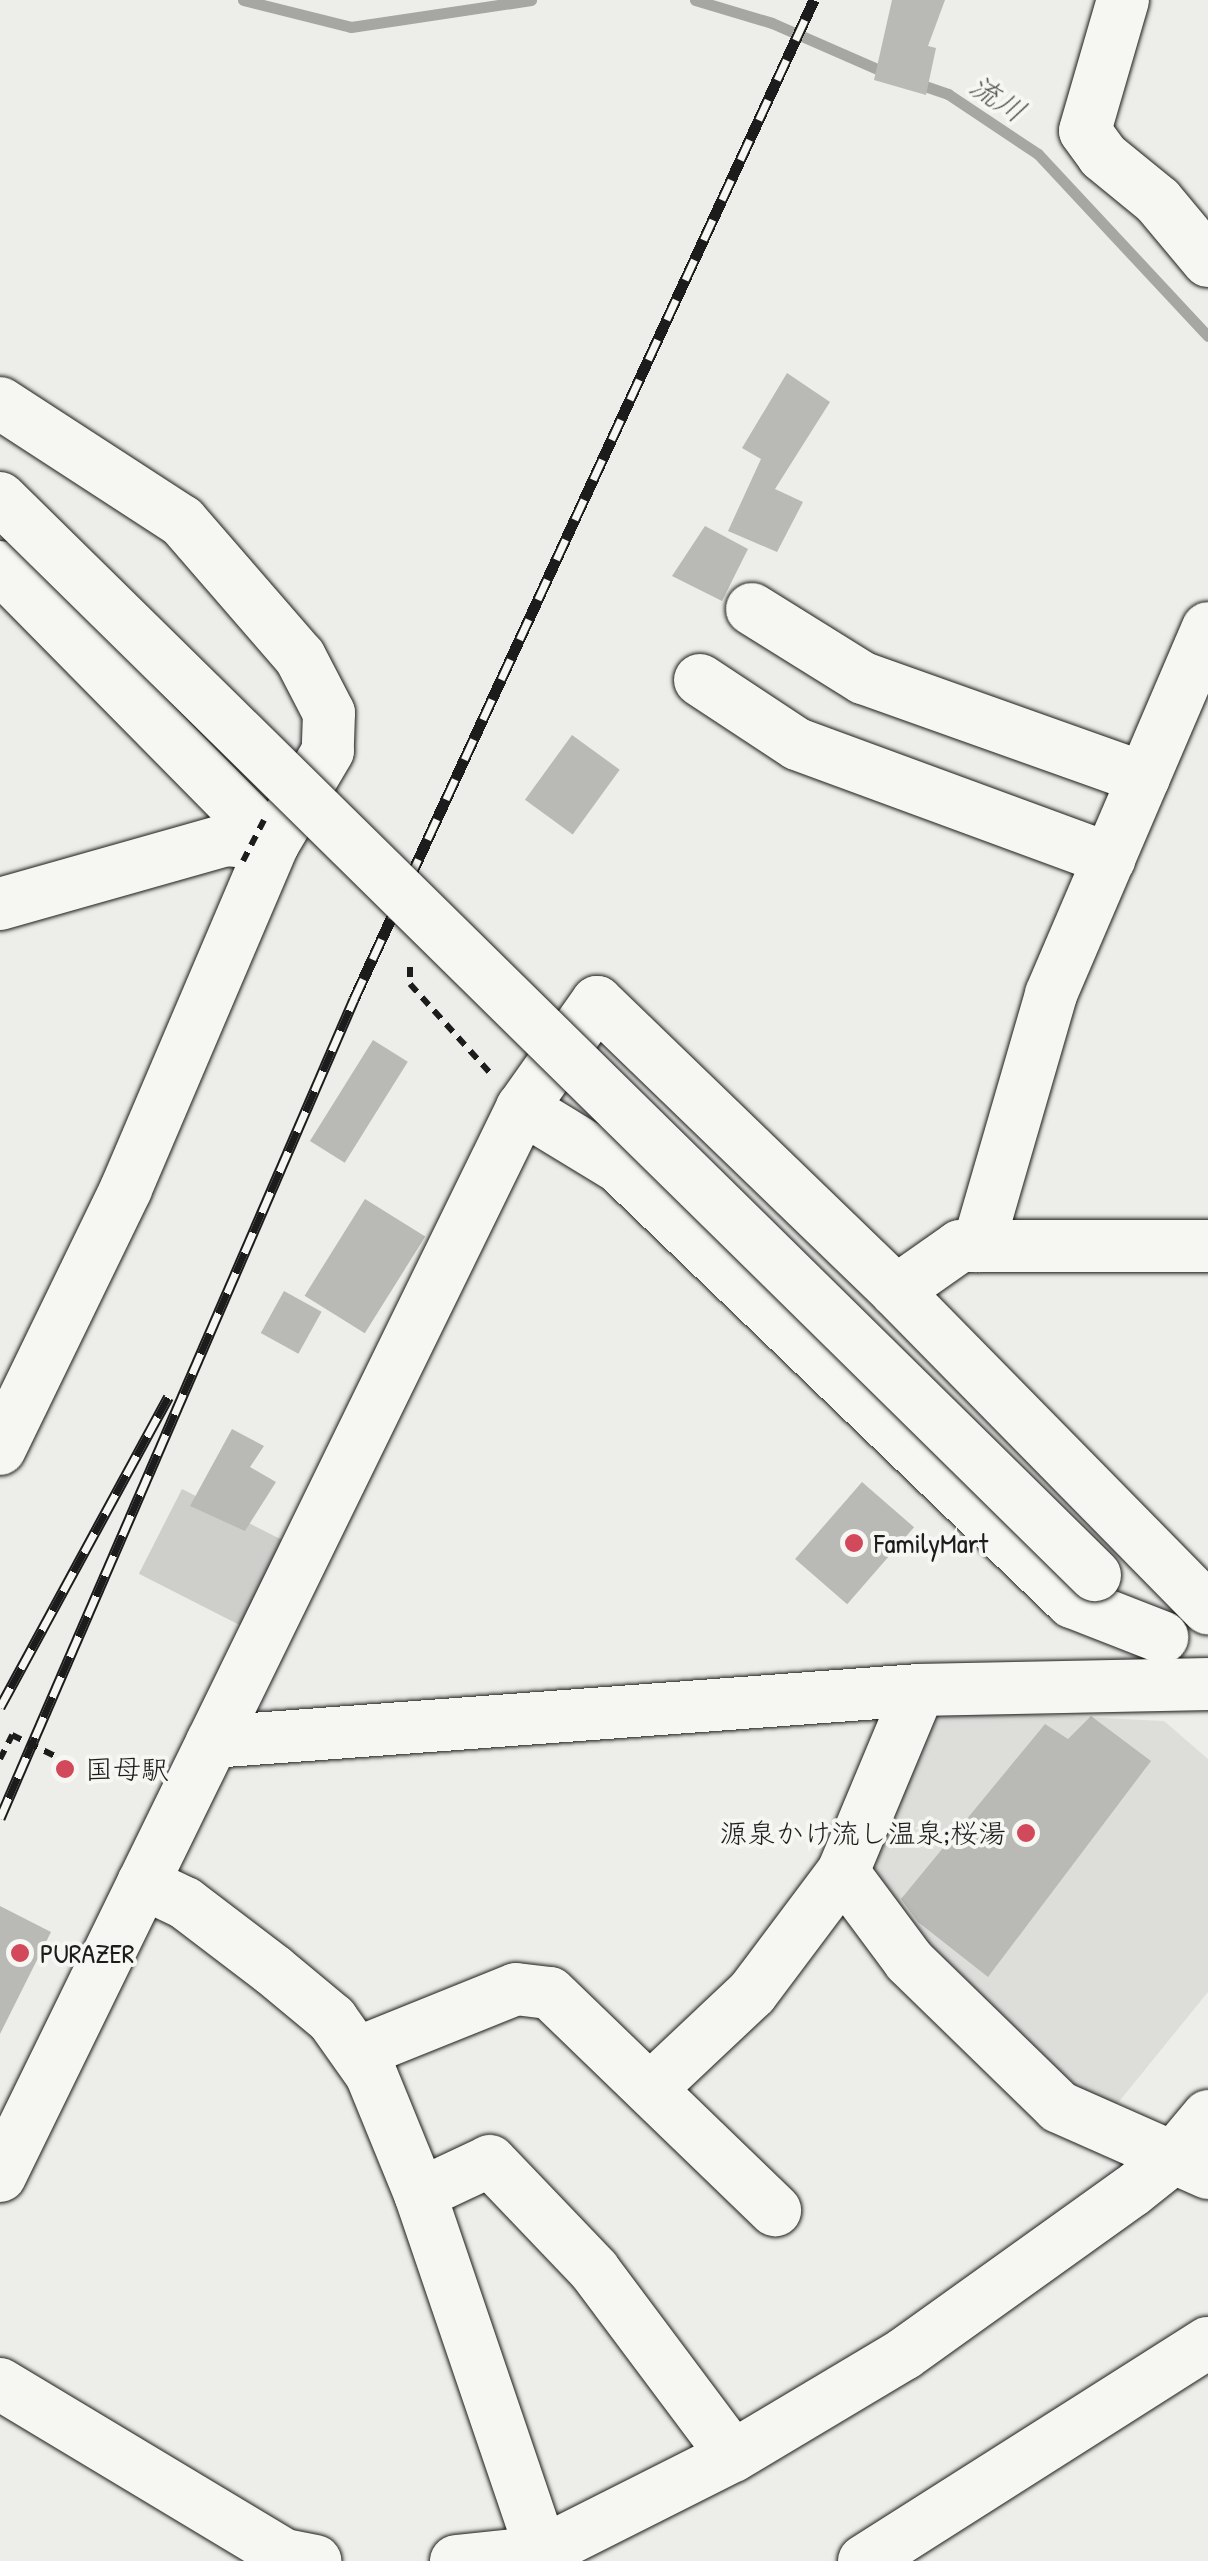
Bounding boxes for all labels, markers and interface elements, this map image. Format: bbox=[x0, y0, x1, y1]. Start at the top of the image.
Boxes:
water label: 流川 bbox=[963, 67, 1033, 129]
place label: FamilyMart bbox=[874, 1526, 988, 1560]
marker: FamilyMart bbox=[843, 1532, 865, 1554]
place label: 国母駅 bbox=[85, 1752, 169, 1786]
marker: 国母駅 bbox=[54, 1758, 76, 1780]
place label: 源泉かけ流し温泉;桜湯 bbox=[720, 1816, 1006, 1850]
marker: 源泉かけ流し温泉;桜湯 bbox=[1015, 1822, 1037, 1844]
place label: PURAZER bbox=[40, 1936, 135, 1970]
marker: PURAZER bbox=[9, 1942, 31, 1964]

